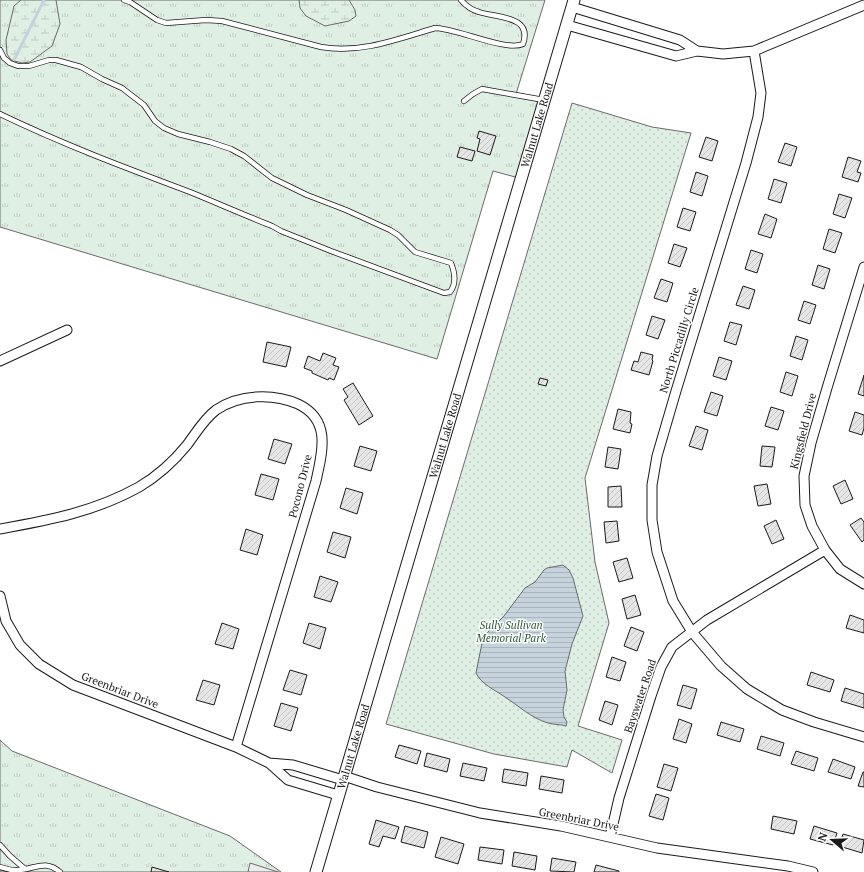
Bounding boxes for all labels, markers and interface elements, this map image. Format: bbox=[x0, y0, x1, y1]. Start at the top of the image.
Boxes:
street label: Walnut Lake Road bbox=[518, 81, 556, 169]
street label: North Piccadilly Circle bbox=[656, 285, 702, 395]
street label: Walnut Lake Road bbox=[426, 391, 464, 480]
street label: Kingsfield Drive bbox=[787, 391, 819, 471]
street label: Pocono Drive bbox=[285, 452, 315, 519]
park label: Sully Sullivan Memorial Park bbox=[475, 618, 546, 645]
street label: Bayswater Road bbox=[621, 657, 659, 735]
street label: Greenbriar Drive bbox=[79, 669, 161, 711]
street label: Walnut Lake Road bbox=[334, 702, 372, 791]
street label: Greenbriar Drive bbox=[538, 804, 621, 834]
north arrow bbox=[812, 820, 852, 860]
text: N bbox=[815, 830, 831, 843]

